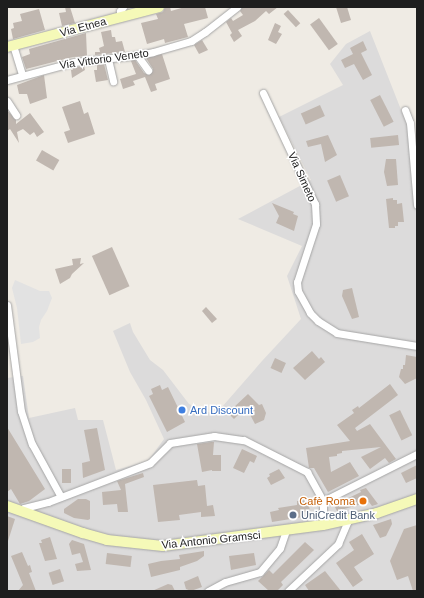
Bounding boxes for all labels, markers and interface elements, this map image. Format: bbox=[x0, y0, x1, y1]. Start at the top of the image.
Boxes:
street label: Via Etnea bbox=[58, 14, 108, 40]
street label: Via Vittorio Veneto bbox=[58, 46, 150, 72]
street label: Via Simeto bbox=[285, 150, 319, 204]
place label: Ard Discount bbox=[190, 403, 253, 417]
marker: Ard Discount bbox=[177, 405, 187, 415]
place label: Cafè Roma bbox=[299, 494, 355, 508]
marker: Cafè Roma bbox=[358, 496, 368, 506]
place label: UniCredit Bank bbox=[301, 508, 375, 522]
marker: UniCredit Bank bbox=[288, 510, 298, 520]
street label: Via Antonio Gramsci bbox=[161, 528, 261, 552]

